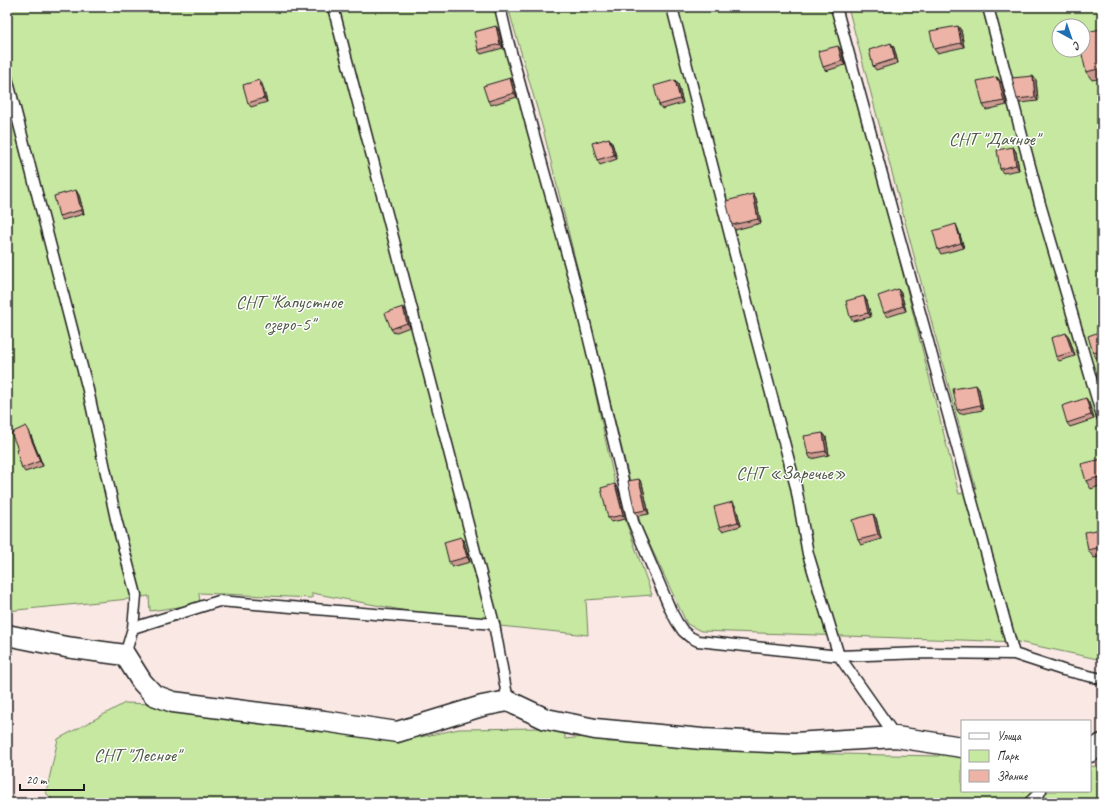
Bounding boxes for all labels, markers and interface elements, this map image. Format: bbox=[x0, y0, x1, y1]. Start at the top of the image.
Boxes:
north arrow bbox=[1051, 18, 1091, 58]
text: С bbox=[1070, 39, 1084, 54]
park label: СНТ "Дачное" bbox=[949, 127, 1043, 151]
park label: СНТ "Капустное озеро-5" bbox=[236, 290, 344, 336]
park label: СНТ «Заречье» bbox=[736, 461, 846, 485]
legend bbox=[961, 720, 1091, 792]
text: Улица bbox=[997, 728, 1022, 744]
park label: СНТ "Лесное" bbox=[94, 743, 184, 767]
text: Парк bbox=[997, 748, 1020, 764]
scale bar bbox=[20, 766, 84, 792]
text: Здание bbox=[997, 768, 1028, 784]
text: 20 m bbox=[26, 772, 48, 788]

